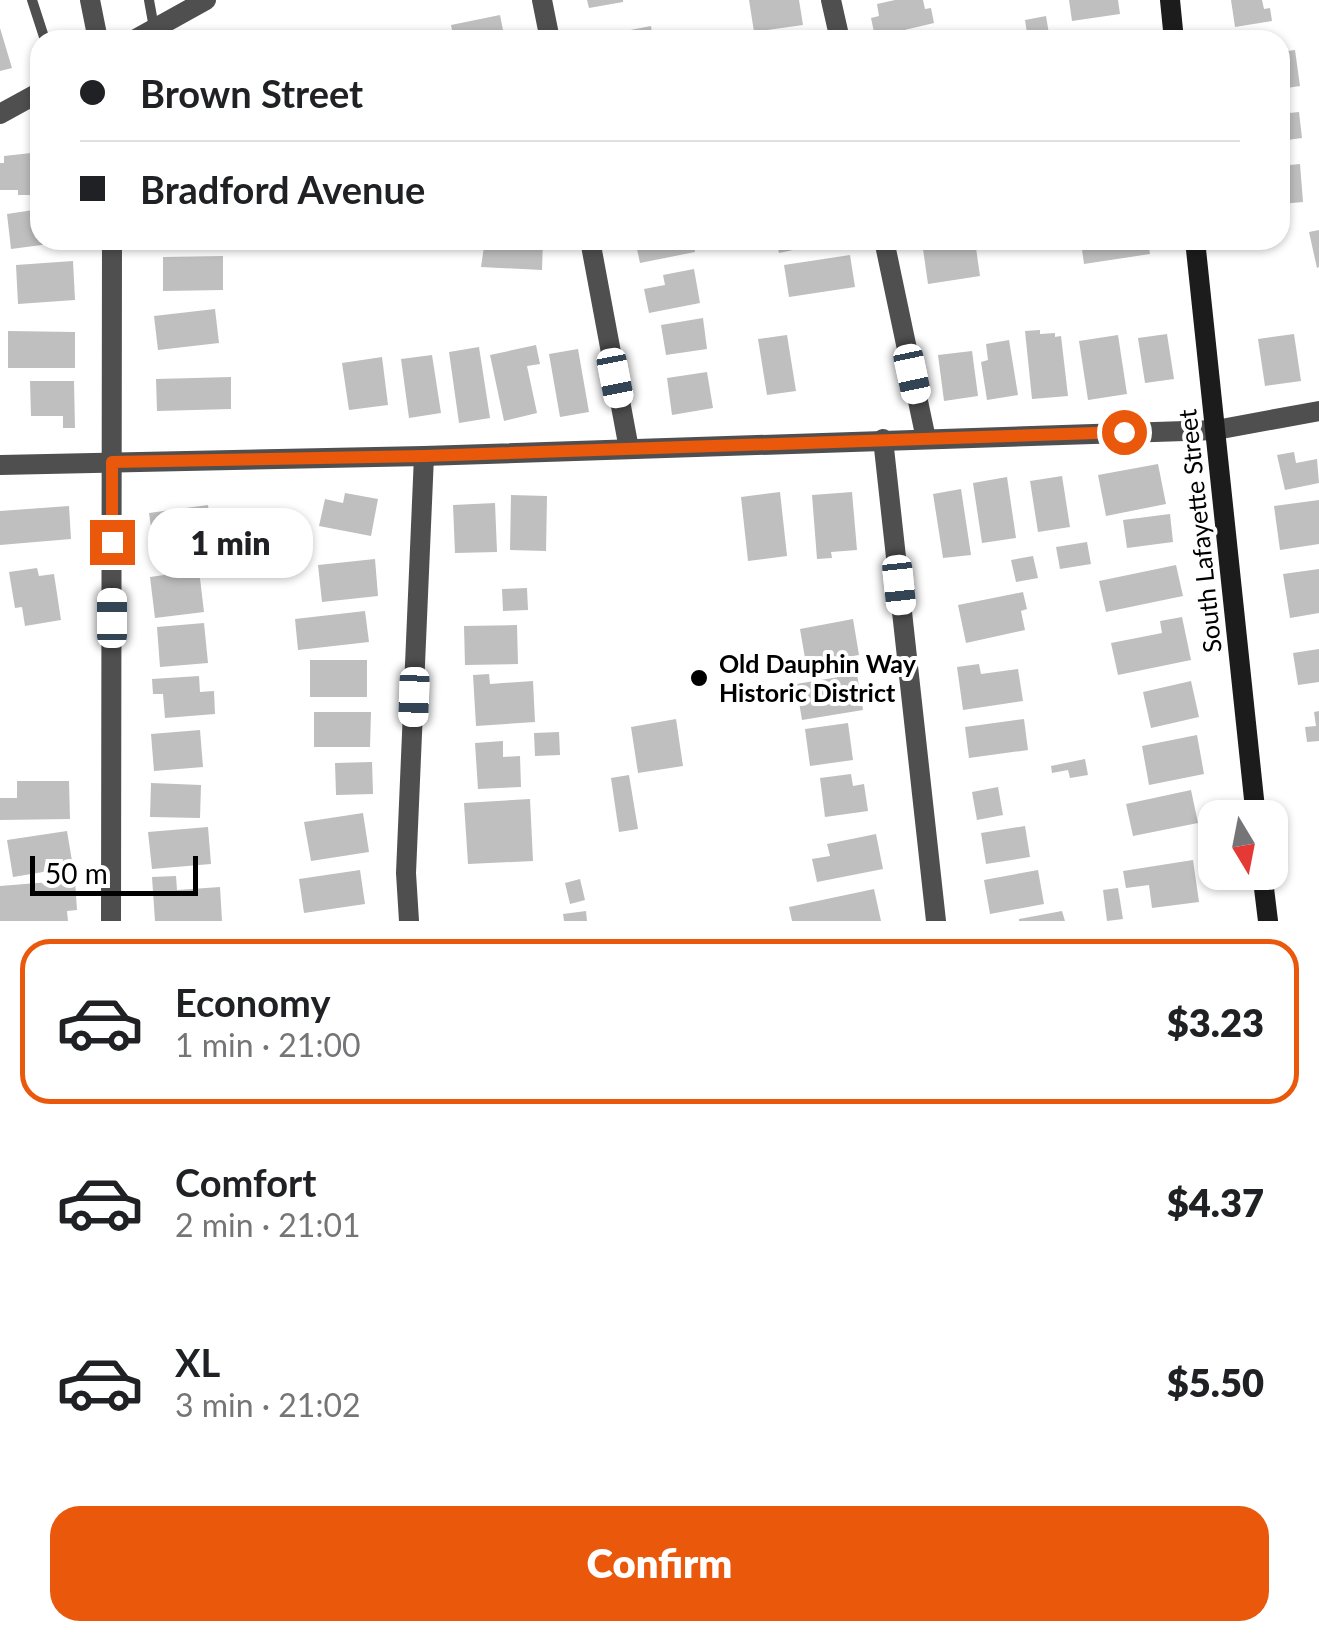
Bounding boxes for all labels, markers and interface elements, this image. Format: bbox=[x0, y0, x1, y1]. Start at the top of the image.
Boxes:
text: Brown Street bbox=[140, 70, 363, 116]
text: Bradford Avenue bbox=[140, 166, 425, 212]
car bbox=[891, 342, 933, 406]
car bbox=[595, 346, 635, 410]
street label: South Lafayette Street bbox=[1171, 408, 1227, 654]
route start bbox=[1102, 410, 1147, 455]
callout: 1 min bbox=[147, 507, 312, 577]
route end bbox=[90, 520, 135, 565]
text: 1 min bbox=[191, 523, 270, 562]
car bbox=[881, 554, 917, 616]
car bbox=[97, 588, 127, 648]
place label: Old Dauphin Way Historic District bbox=[719, 648, 917, 707]
car bbox=[398, 666, 430, 728]
marker: Old Dauphin Way Historic District bbox=[688, 667, 710, 689]
north arrow bbox=[1198, 800, 1288, 890]
map controls bbox=[1198, 800, 1288, 890]
scale bar bbox=[30, 851, 198, 896]
text: 50 m bbox=[45, 856, 108, 890]
icon: car bbox=[55, 977, 145, 1067]
text: Economy bbox=[175, 979, 330, 1025]
text: $3.23 bbox=[1167, 999, 1264, 1045]
text: 1 min · 21:00 bbox=[175, 1025, 361, 1064]
icon: car bbox=[55, 1157, 145, 1247]
text: Comfort bbox=[175, 1159, 316, 1205]
text: $4.37 bbox=[1167, 1179, 1264, 1225]
text: 2 min · 21:01 bbox=[175, 1205, 361, 1244]
icon: car bbox=[55, 1337, 145, 1427]
text: XL bbox=[175, 1339, 220, 1385]
text: $5.50 bbox=[1167, 1359, 1264, 1405]
text: 3 min · 21:02 bbox=[175, 1385, 361, 1424]
button: Confirm bbox=[50, 1506, 1269, 1621]

